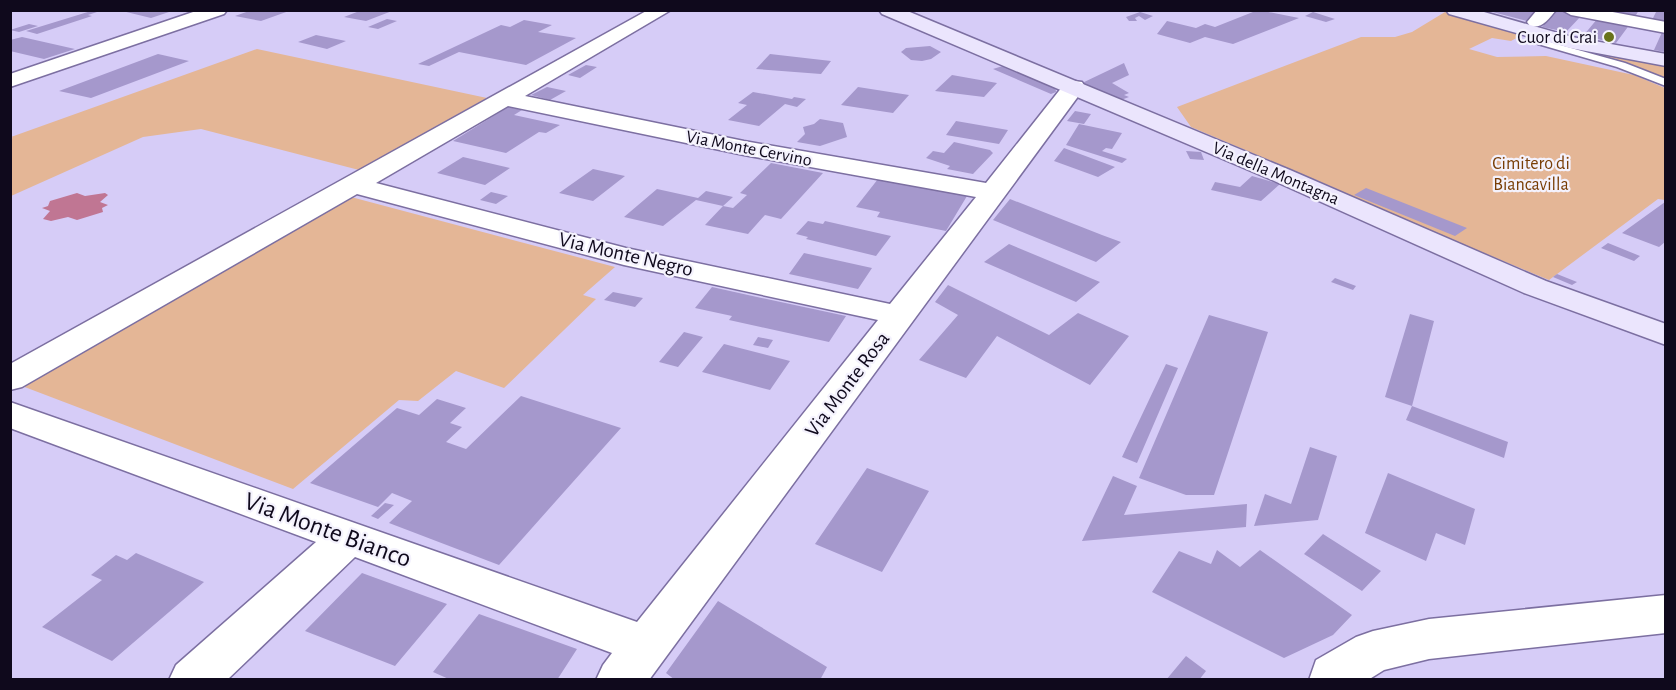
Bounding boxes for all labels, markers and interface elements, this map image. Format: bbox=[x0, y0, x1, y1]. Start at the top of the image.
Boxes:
place label: Cuor di Crai bbox=[1517, 29, 1597, 47]
marker: Cuor di Crai bbox=[1602, 30, 1616, 44]
street label: Via Monte Cervino bbox=[684, 128, 813, 170]
street label: Via della Montagna bbox=[1210, 139, 1342, 209]
park label: Cimitero di Biancavilla bbox=[1492, 155, 1570, 194]
street label: Via Monte Negro bbox=[557, 229, 695, 280]
street label: Via Monte Rosa bbox=[801, 328, 894, 441]
street label: Via Monte Bianco bbox=[241, 488, 415, 572]

